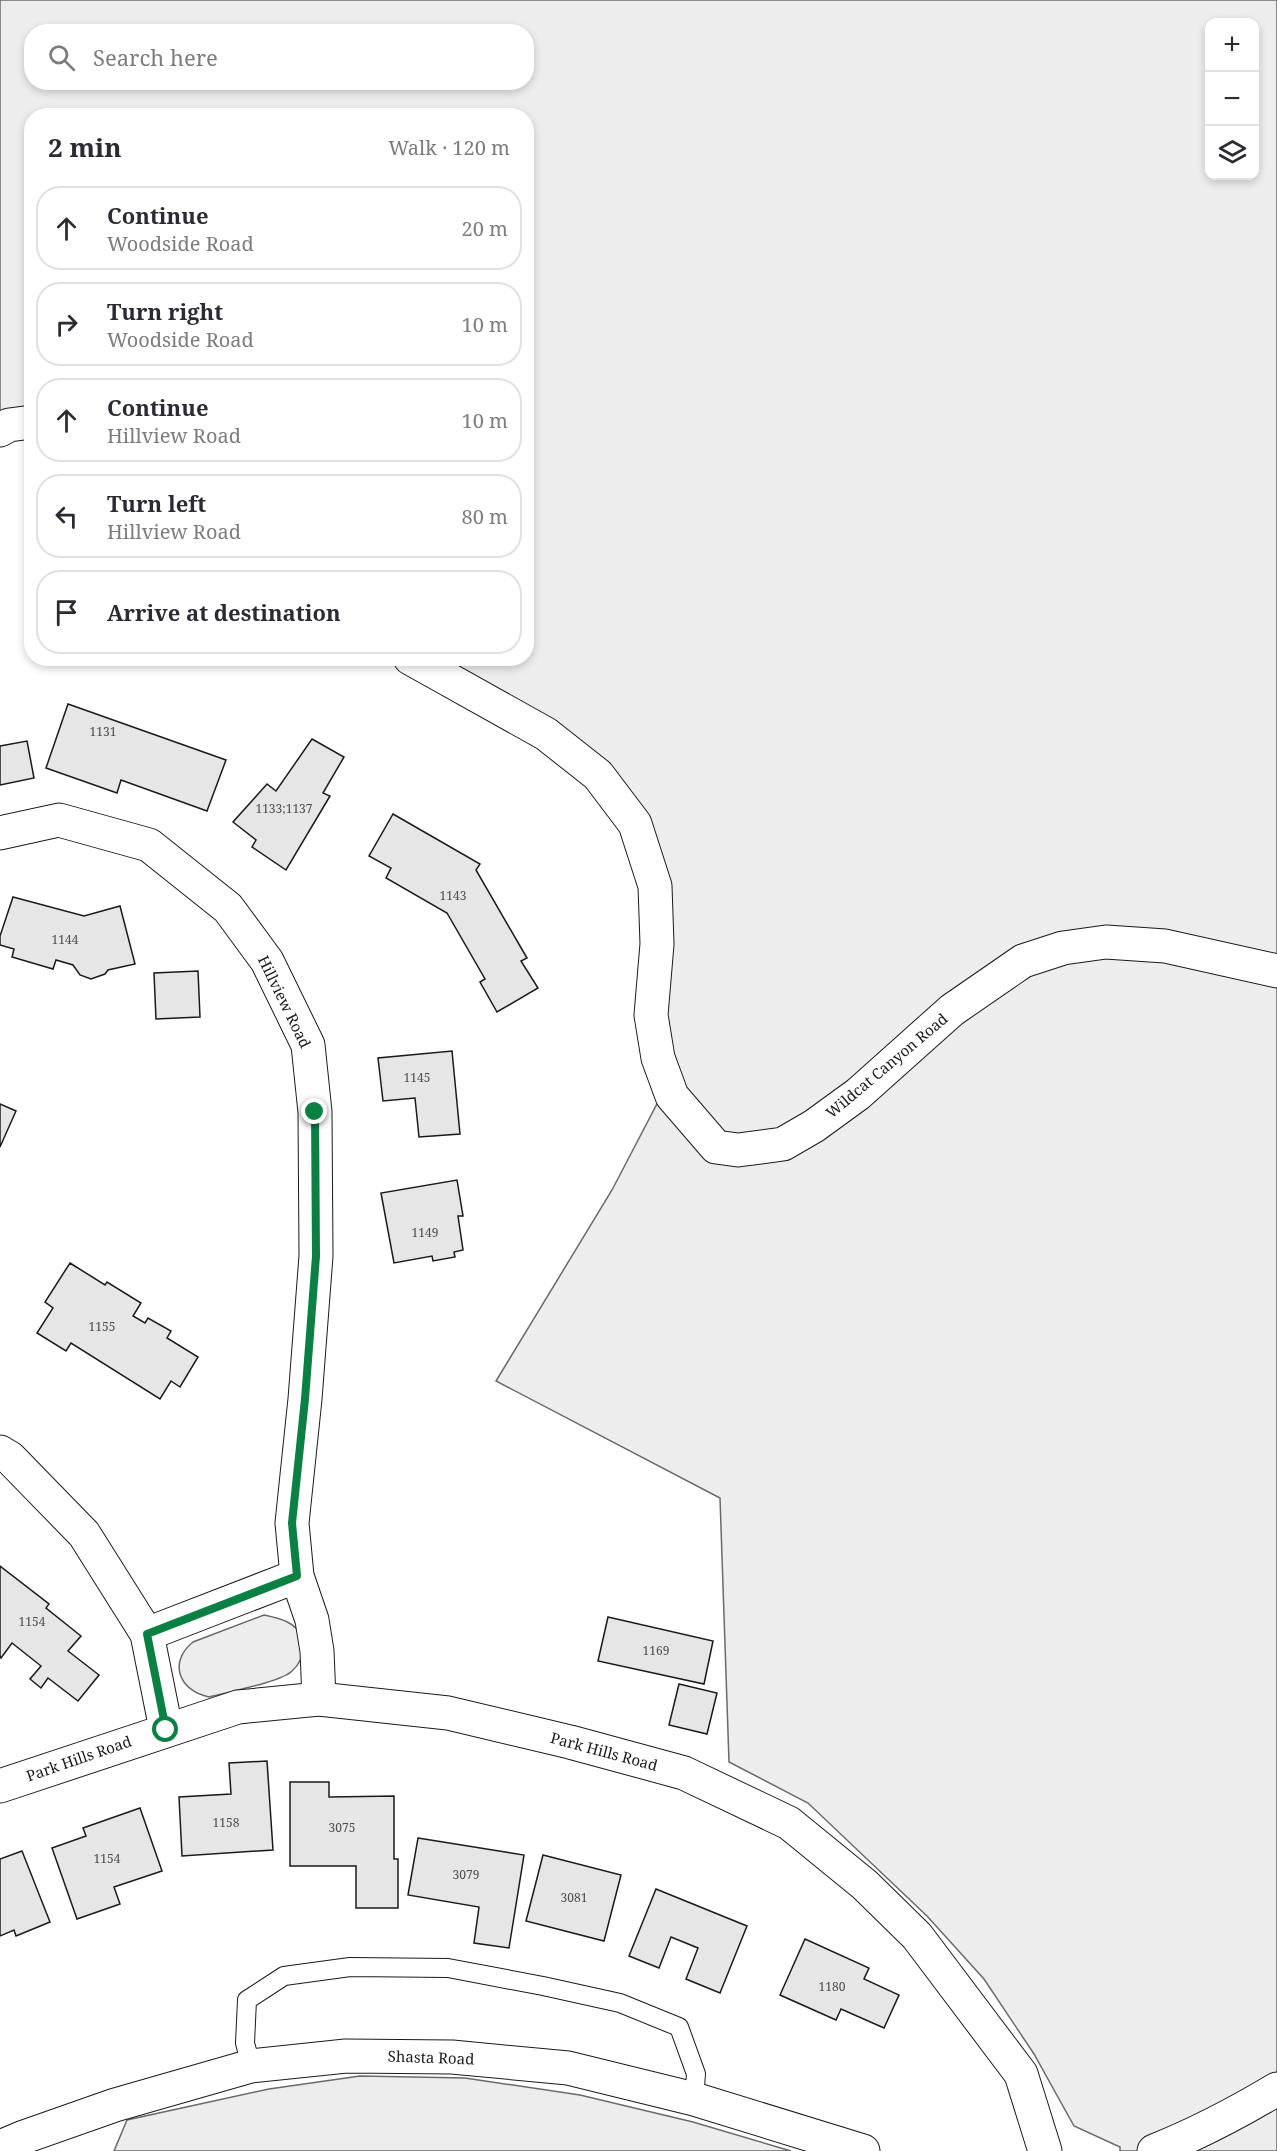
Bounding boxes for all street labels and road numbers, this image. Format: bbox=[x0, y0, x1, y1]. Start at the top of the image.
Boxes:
street label: Hillview Road bbox=[254, 952, 316, 1051]
street label: Wildcat Canyon Road bbox=[821, 1008, 951, 1122]
street label: Park Hills Road bbox=[549, 1727, 660, 1775]
street label: Park Hills Road bbox=[23, 1731, 134, 1785]
street label: Shasta Road bbox=[387, 2045, 475, 2069]

